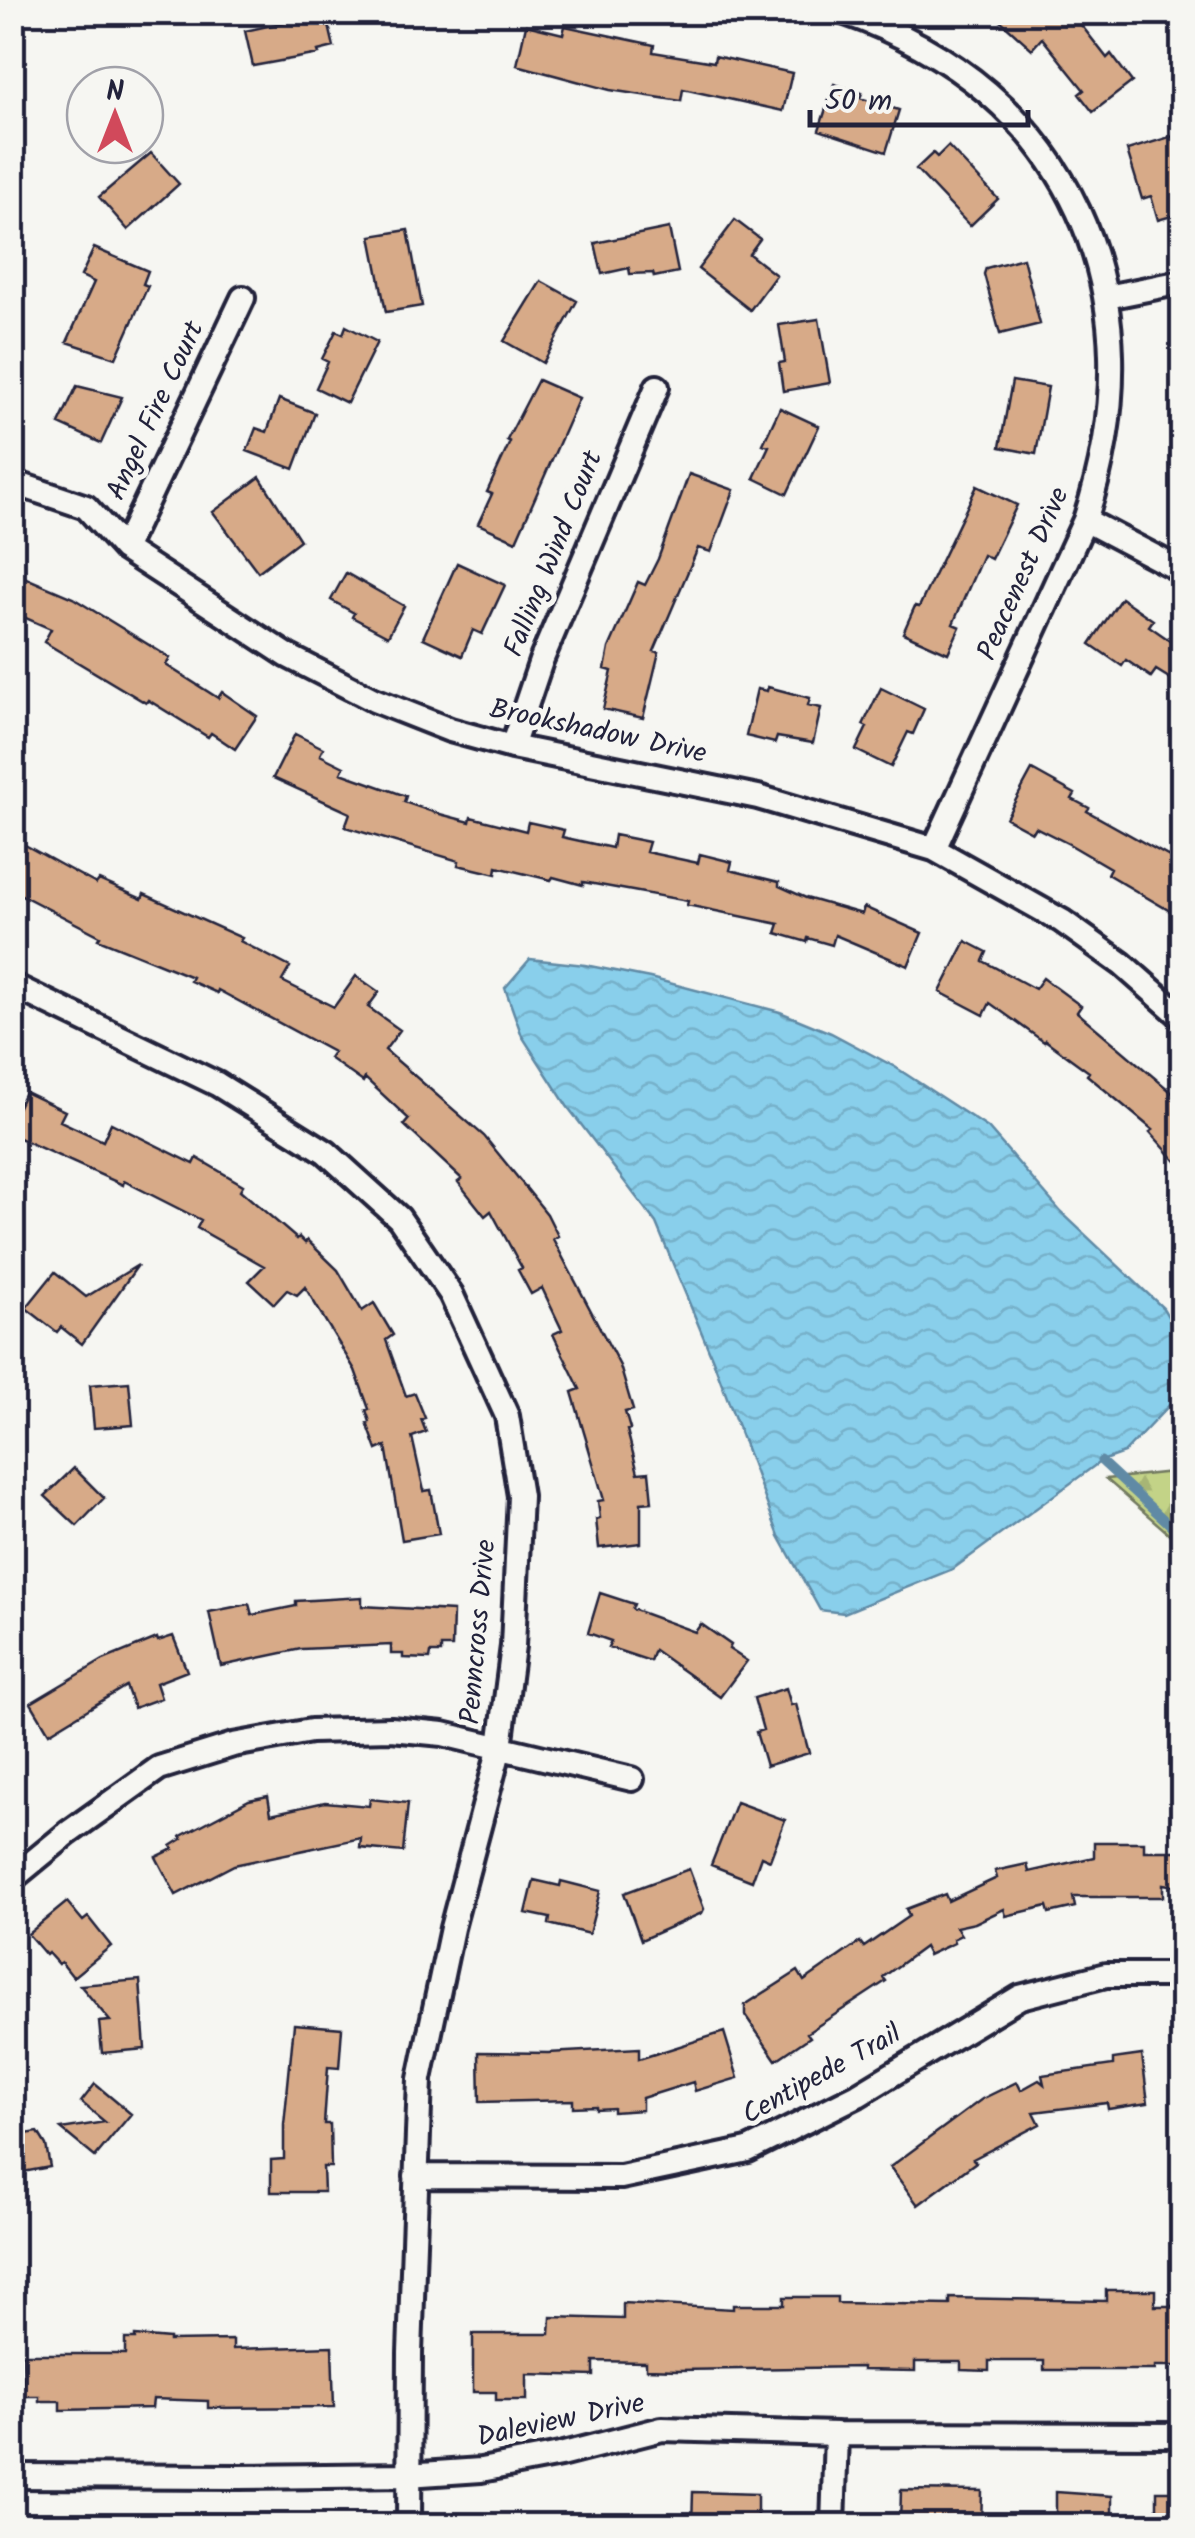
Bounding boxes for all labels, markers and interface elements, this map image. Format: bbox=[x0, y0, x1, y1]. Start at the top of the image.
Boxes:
north arrow bbox=[65, 65, 165, 165]
scale bar bbox=[810, 65, 1028, 127]
text: N bbox=[106, 70, 124, 115]
text: 50 m bbox=[825, 78, 892, 126]
street label: Angel Fire Court bbox=[95, 313, 218, 508]
street label: Falling Wind Court bbox=[492, 443, 616, 664]
street label: Peacenest Drive bbox=[966, 480, 1083, 668]
street label: Brookshadow Drive bbox=[485, 687, 711, 777]
street label: Penncross Drive bbox=[448, 1537, 510, 1726]
street label: Centipede Trail bbox=[734, 2012, 910, 2137]
street label: Daleview Drive bbox=[473, 2381, 649, 2461]

